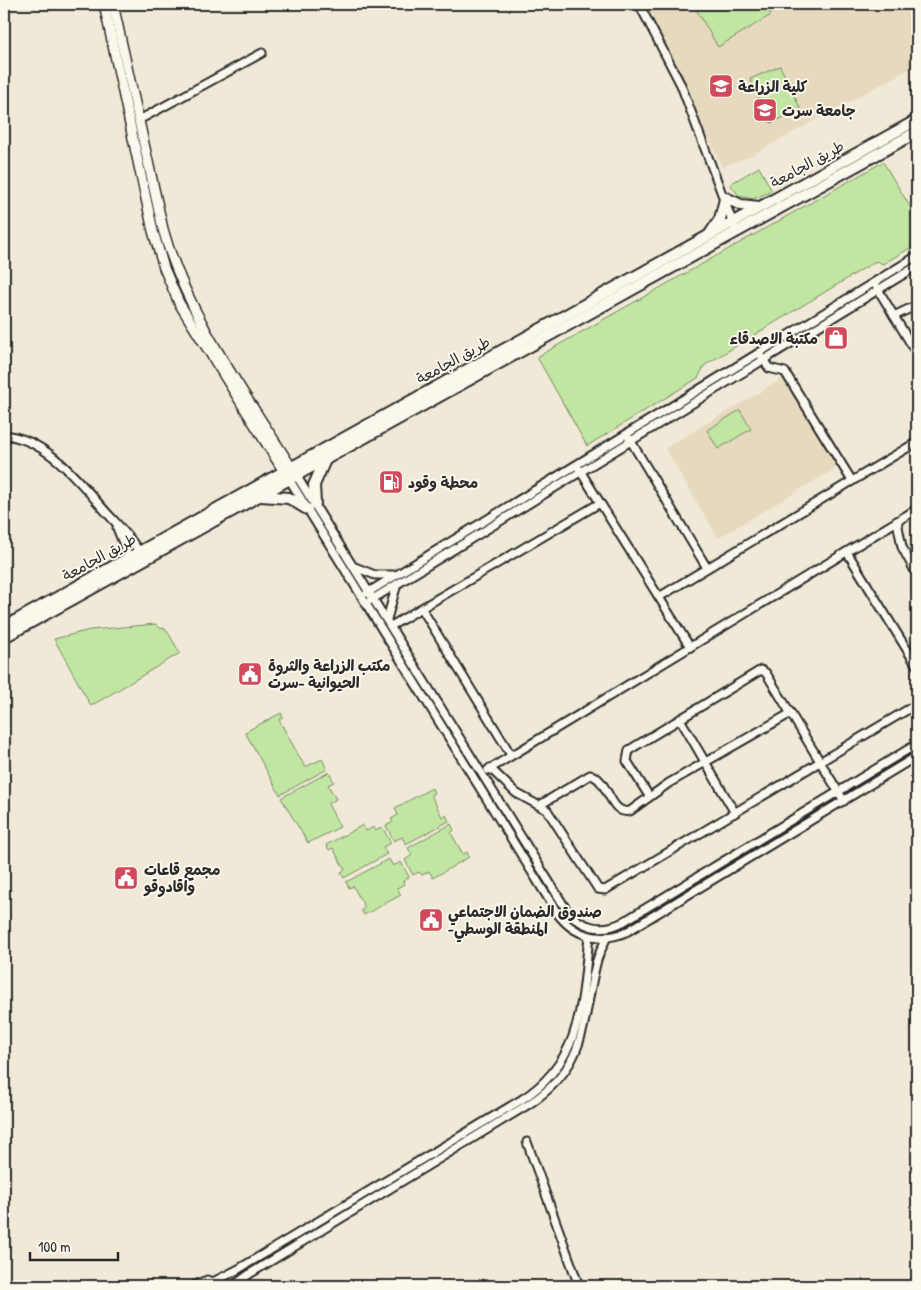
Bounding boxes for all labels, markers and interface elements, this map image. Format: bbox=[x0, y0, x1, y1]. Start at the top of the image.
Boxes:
school or university icon: كلية الزراعة bbox=[708, 73, 734, 99]
place label: كلية الزراعة bbox=[738, 76, 808, 97]
school or university icon: جامعة سرت bbox=[752, 97, 778, 123]
place label: جامعة سرت bbox=[782, 100, 856, 121]
street label: طريق الجامعة bbox=[766, 135, 848, 193]
shop icon: مكتبة الاصدقاء bbox=[823, 325, 849, 351]
place label: مكتبة الاصدقاء bbox=[730, 328, 818, 349]
street label: طريق الجامعة bbox=[412, 331, 494, 389]
fuel station icon: محطة وقود bbox=[378, 469, 404, 495]
place label: محطة وقود bbox=[408, 472, 478, 493]
street label: طريق الجامعة bbox=[58, 528, 140, 586]
place label: مكتب الزراعة والثروة الحيوانية -سرت bbox=[268, 655, 391, 693]
public building icon: مكتب الزراعة والثروة الحيوانية -سرت bbox=[237, 661, 263, 687]
place label: مجمع قاعات واقادوقو bbox=[143, 859, 221, 897]
public building icon: مجمع قاعات واقادوقو bbox=[113, 865, 139, 891]
place label: صندوق الضمان الاجتماعي -المنطقة الوسطي bbox=[448, 901, 602, 943]
public building icon: صندوق الضمان الاجتماعي -المنطقة الوسطي bbox=[418, 907, 444, 933]
scale bar bbox=[30, 1230, 118, 1262]
text: 100 m bbox=[38, 1236, 71, 1257]

